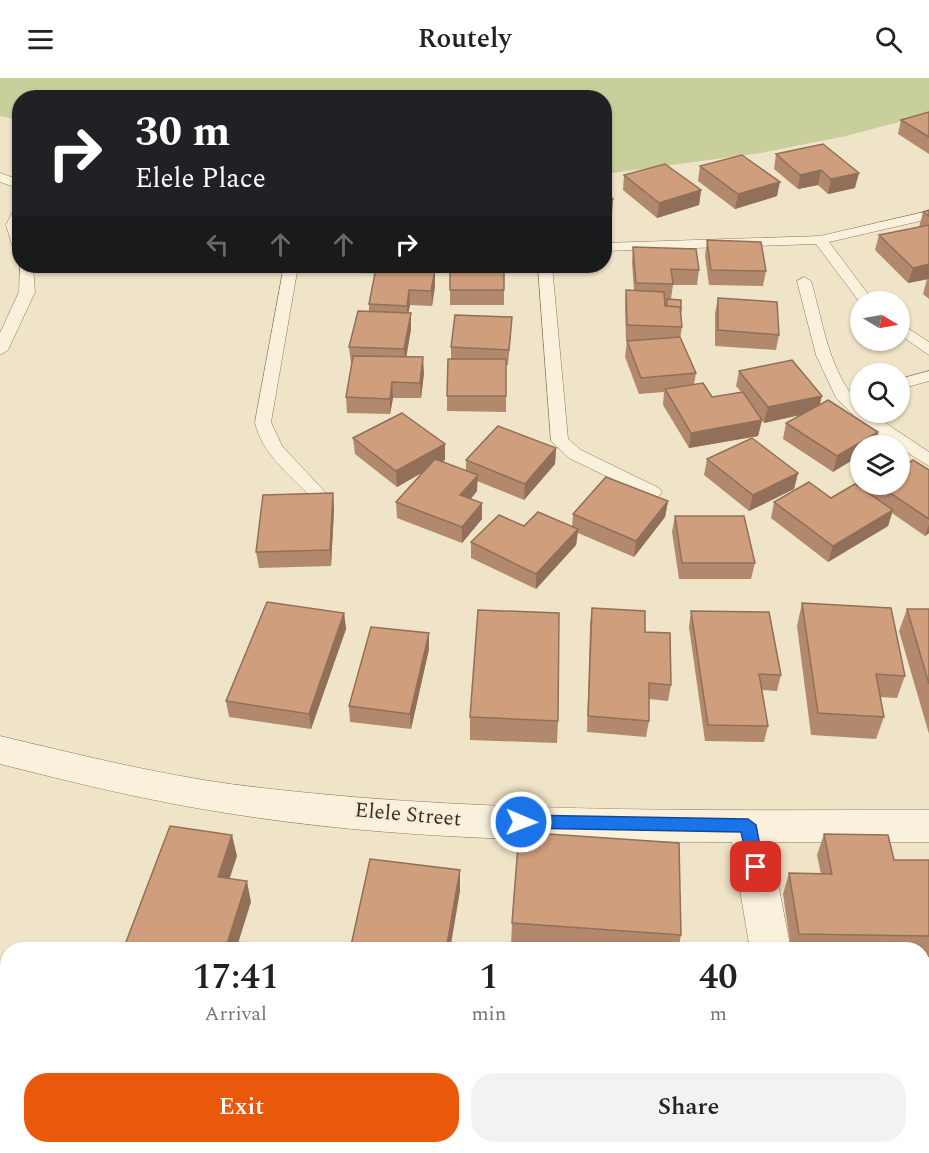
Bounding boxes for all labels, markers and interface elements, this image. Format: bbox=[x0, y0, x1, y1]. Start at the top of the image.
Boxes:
text: Routely bbox=[418, 18, 511, 60]
icon: menu bbox=[24, 23, 57, 56]
icon: search bbox=[872, 23, 905, 56]
text: 30 m bbox=[135, 101, 230, 164]
icon: right bbox=[36, 114, 114, 192]
text: Elele Place bbox=[135, 158, 266, 200]
icon: left bbox=[201, 228, 234, 261]
icon: ahead bbox=[264, 228, 297, 261]
icon: ahead bbox=[327, 228, 360, 261]
icon: right bbox=[390, 228, 423, 261]
north arrow bbox=[850, 291, 910, 351]
map controls bbox=[850, 291, 910, 495]
button: search bbox=[850, 363, 910, 423]
button: layers bbox=[850, 435, 910, 495]
position arrow bbox=[489, 790, 553, 854]
street label: Elele Street bbox=[353, 794, 463, 836]
pin bbox=[730, 841, 781, 892]
icon: arrive bbox=[739, 850, 772, 883]
text: 17:41 bbox=[192, 950, 279, 1005]
text: 1 bbox=[479, 950, 499, 1005]
text: 40 bbox=[699, 950, 738, 1005]
text: Arrival bbox=[205, 999, 267, 1029]
text: min bbox=[472, 999, 507, 1029]
text: m bbox=[710, 999, 727, 1029]
button: Exit bbox=[24, 1073, 459, 1142]
button: Share bbox=[471, 1073, 906, 1142]

